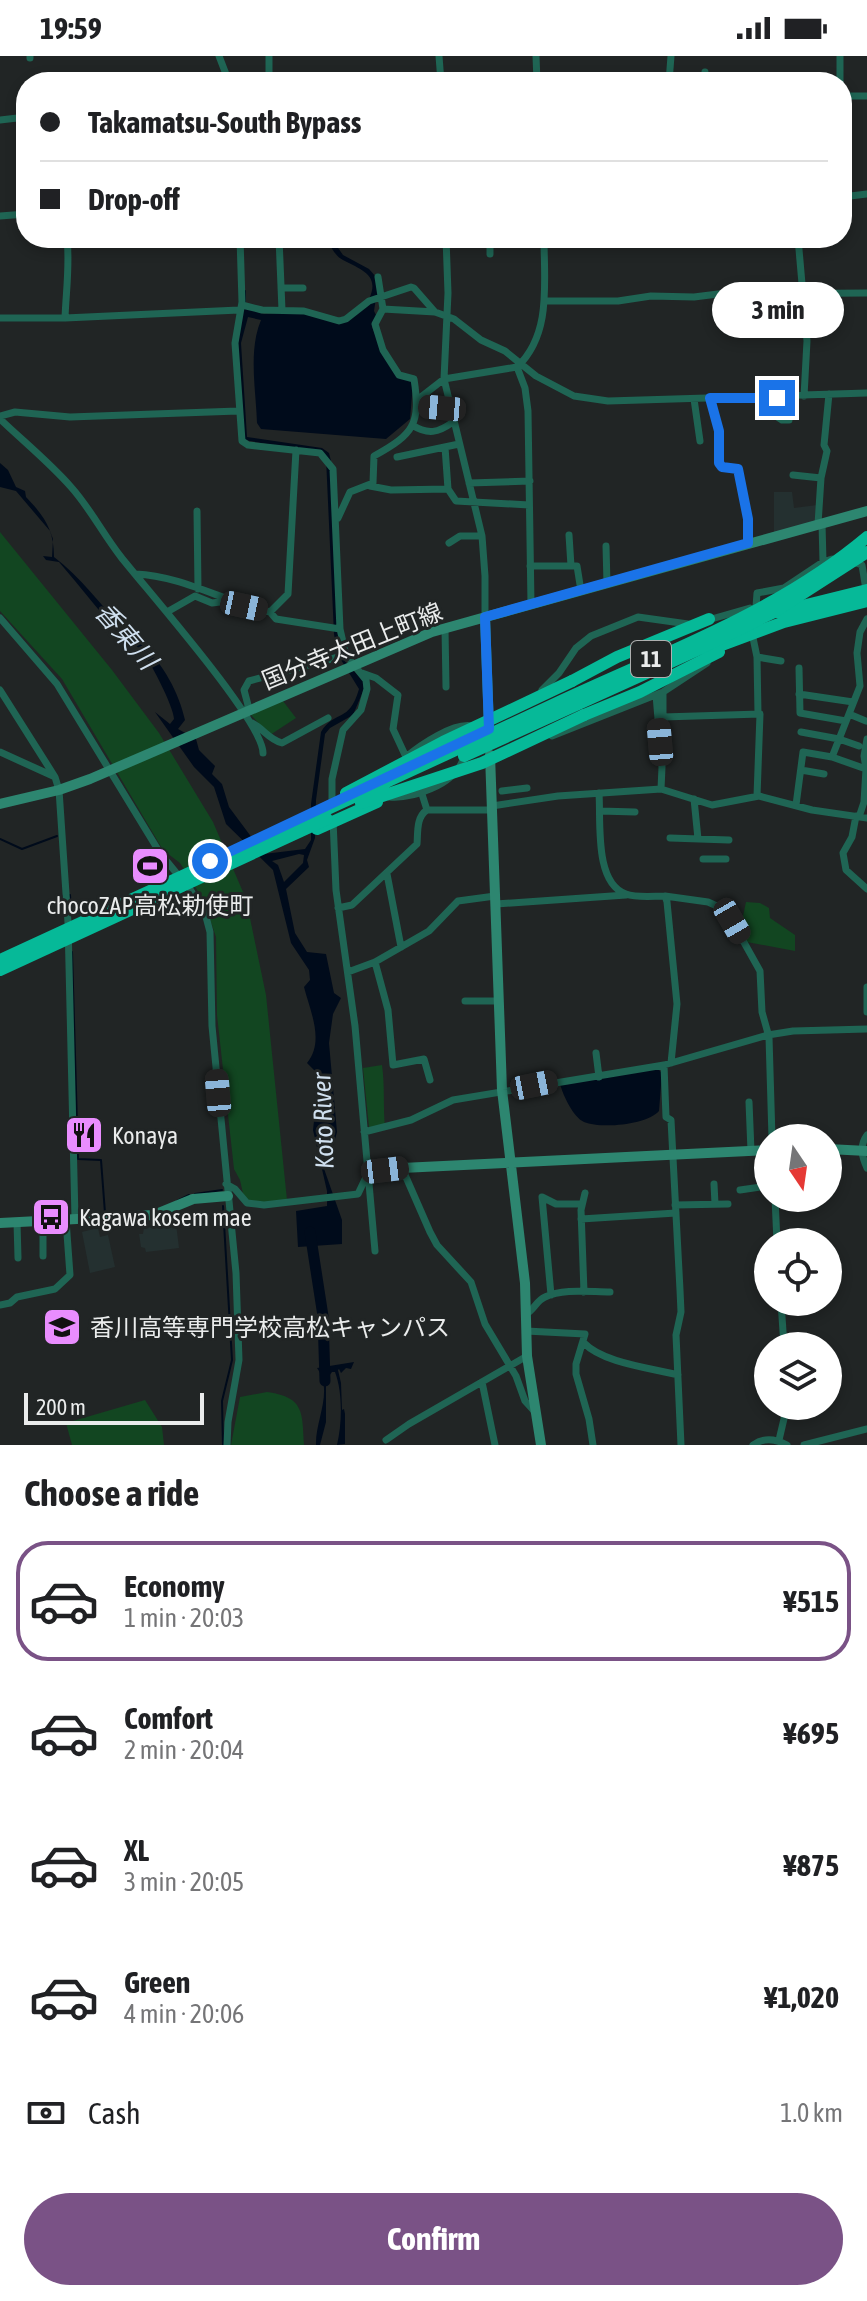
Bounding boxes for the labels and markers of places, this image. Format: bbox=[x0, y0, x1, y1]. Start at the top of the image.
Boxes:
sports icon: chocoZAP高松勅使町 bbox=[129, 845, 171, 887]
place label: chocoZAP高松勅使町 bbox=[47, 892, 253, 919]
restaurant icon: Konaya bbox=[63, 1114, 105, 1156]
place label: Konaya bbox=[112, 1122, 178, 1149]
bus stop icon: Kagawa kosem mae bbox=[30, 1196, 72, 1238]
place label: Kagawa kosem mae bbox=[79, 1204, 252, 1231]
school or university icon: 香川高等専門学校高松キャンパス bbox=[41, 1306, 83, 1348]
place label: 香川高等専門学校高松キャンパス bbox=[90, 1314, 450, 1341]

